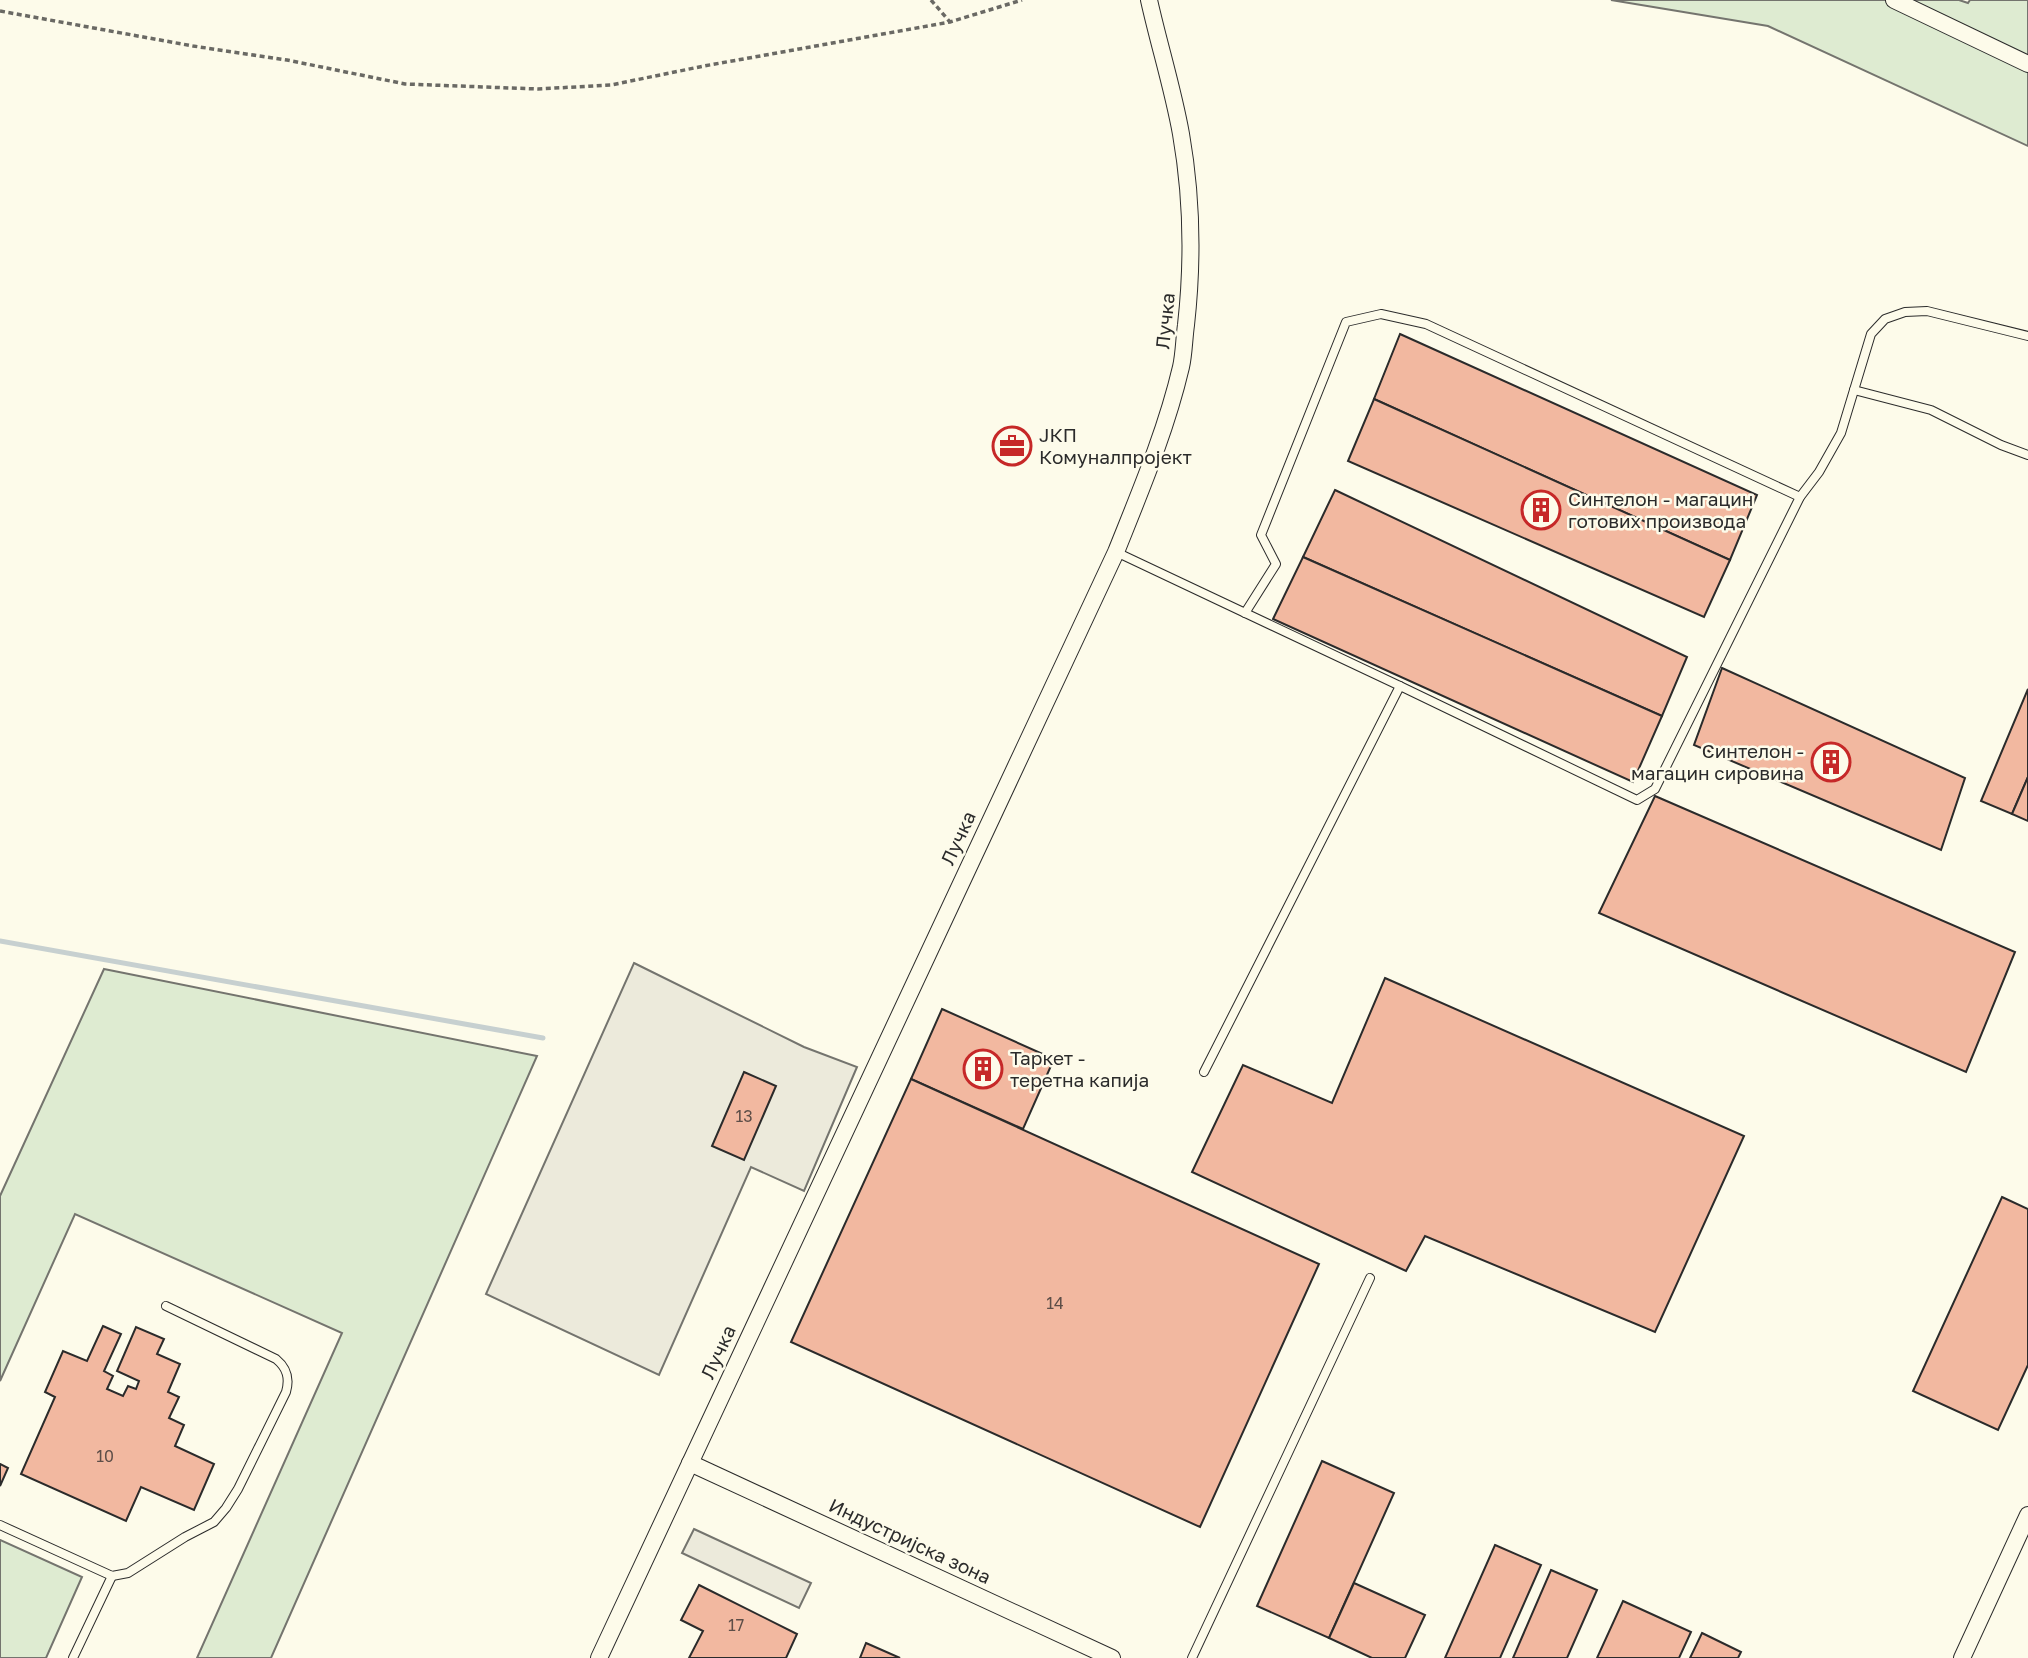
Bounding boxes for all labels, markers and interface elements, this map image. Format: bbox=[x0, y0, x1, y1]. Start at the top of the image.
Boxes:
street label: Лучка bbox=[1150, 292, 1179, 350]
place label: ЈКП Комуналпројект bbox=[1039, 423, 1192, 468]
office icon: ЈКП Комуналпројект bbox=[991, 425, 1033, 467]
place label: Синтелон - магацин готових производа bbox=[1568, 487, 1753, 532]
building icon: Синтелон - магацин готових производа bbox=[1520, 489, 1562, 531]
place label: Синтелон - магацин сировина bbox=[1631, 739, 1804, 784]
building icon: Синтелон - магацин сировина bbox=[1810, 741, 1852, 783]
street label: Лучка bbox=[935, 807, 980, 868]
place label: Таркет - теретна капија bbox=[1010, 1046, 1149, 1091]
building icon: Таркет - теретна капија bbox=[962, 1048, 1004, 1090]
house number: 13 bbox=[735, 1106, 753, 1126]
house number: 14 bbox=[1046, 1293, 1064, 1313]
street label: Лучка bbox=[695, 1321, 740, 1382]
house number: 10 bbox=[96, 1446, 114, 1466]
street label: Индустријска зона bbox=[826, 1493, 995, 1588]
house number: 17 bbox=[728, 1615, 744, 1635]

